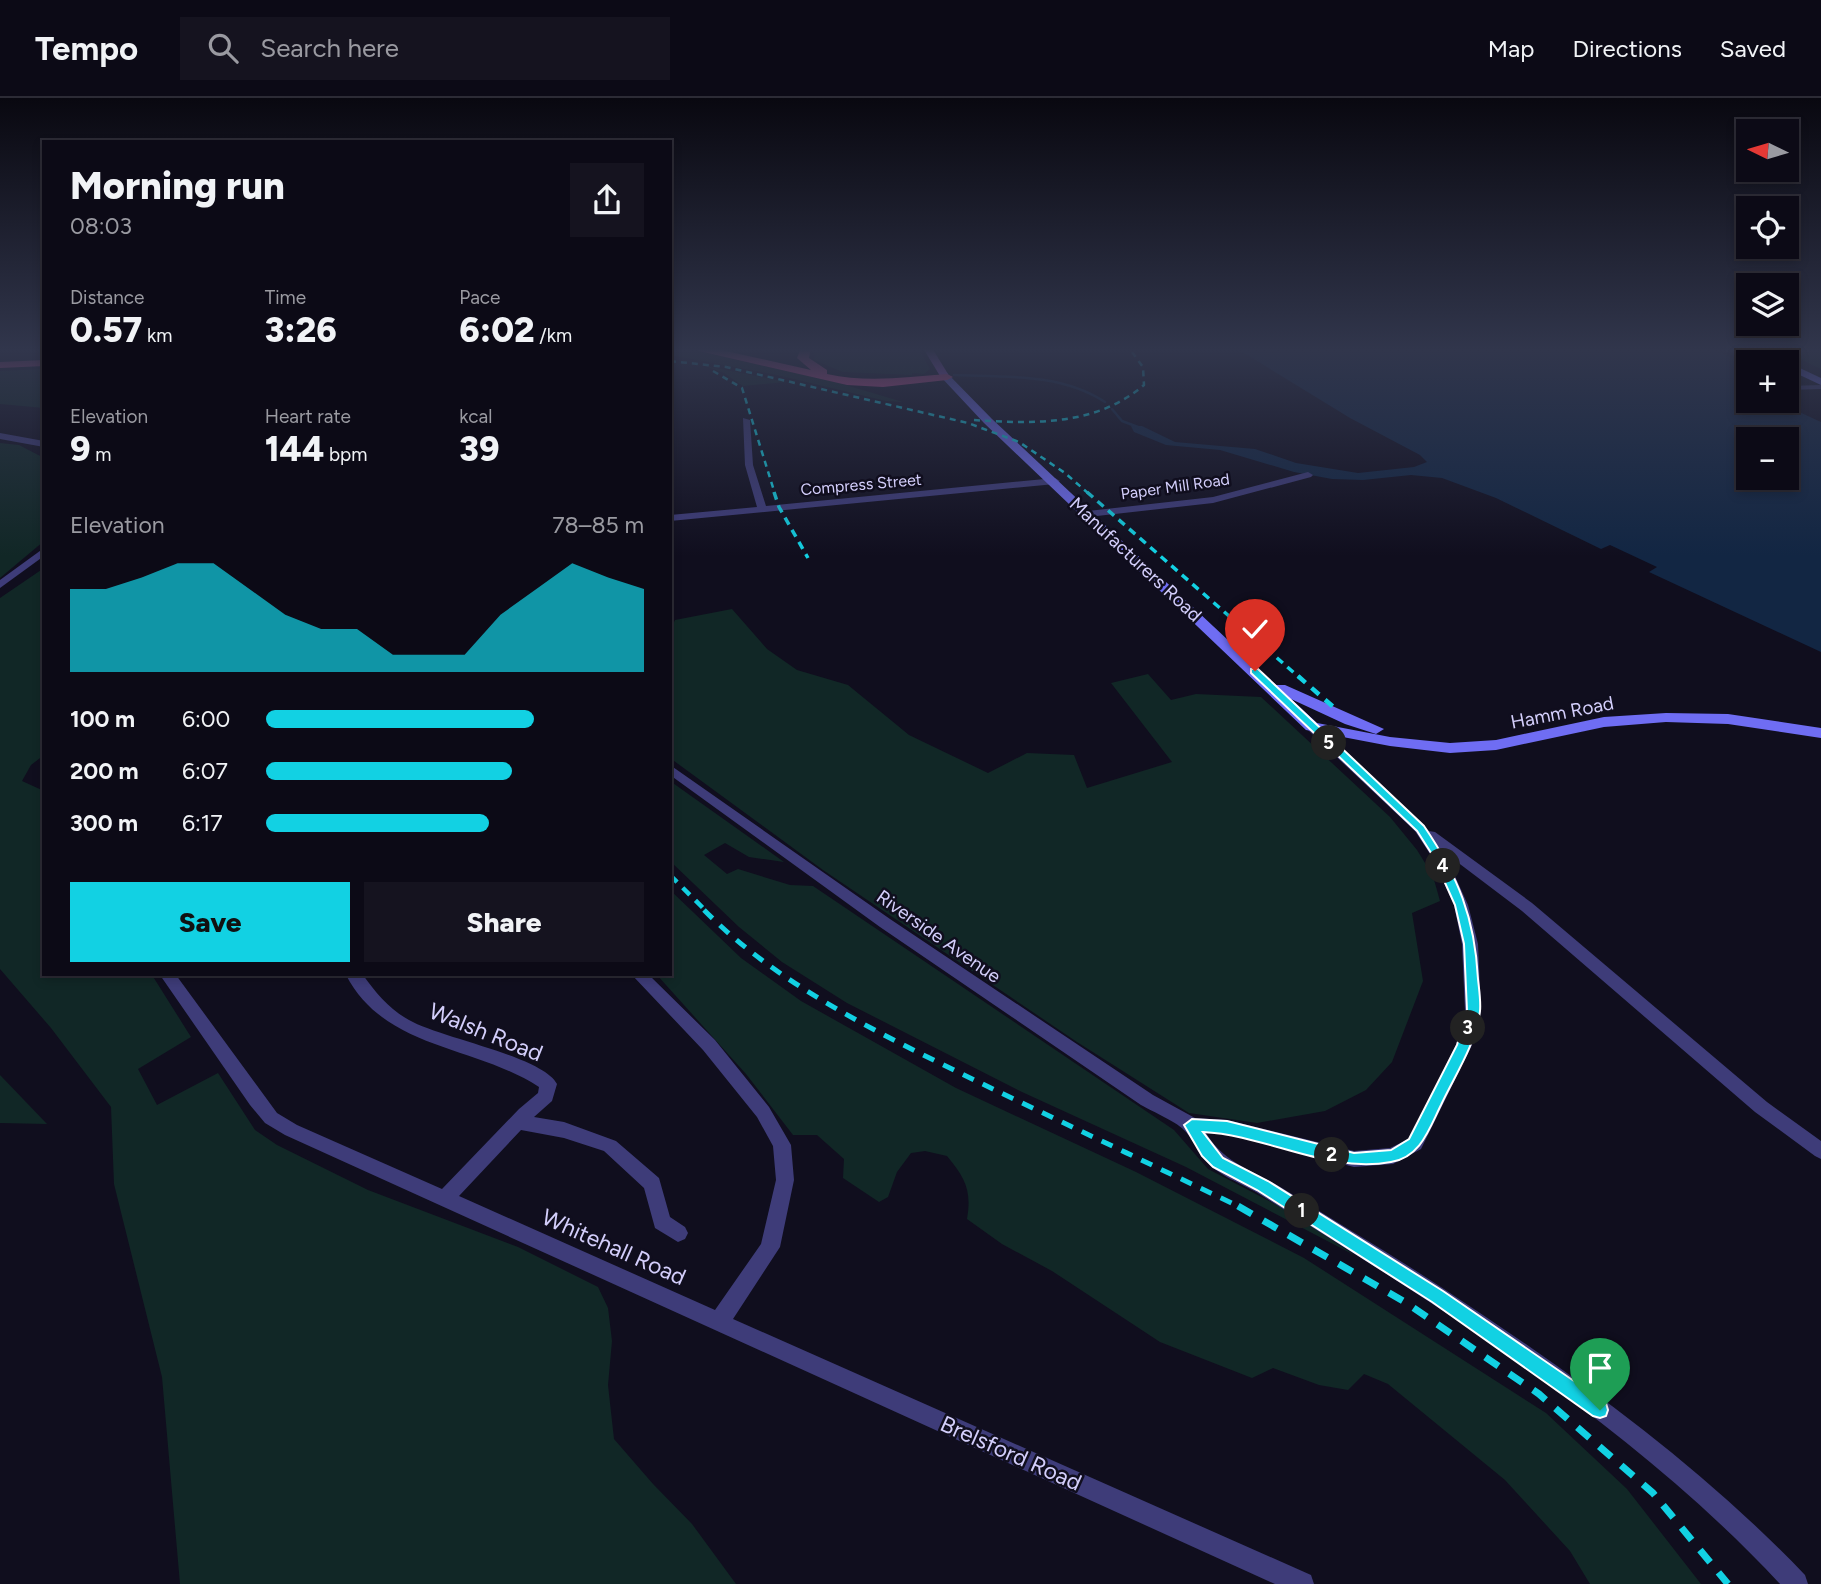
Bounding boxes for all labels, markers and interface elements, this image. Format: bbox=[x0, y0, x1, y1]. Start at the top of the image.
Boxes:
search box bbox=[180, 17, 670, 80]
text: Tempo bbox=[35, 29, 138, 68]
icon: search bbox=[204, 29, 242, 67]
text: Search here bbox=[260, 32, 399, 64]
text: Map bbox=[1488, 34, 1534, 63]
text: Directions bbox=[1572, 34, 1682, 63]
text: Saved bbox=[1720, 34, 1786, 63]
north arrow bbox=[1736, 119, 1799, 182]
map controls bbox=[1736, 119, 1799, 490]
text: Morning run bbox=[70, 163, 285, 209]
button: share bbox=[570, 163, 644, 237]
button: locate bbox=[1736, 196, 1799, 259]
text: 08:03 bbox=[70, 212, 132, 240]
button: layers bbox=[1736, 273, 1799, 336]
text: Distance bbox=[70, 286, 144, 309]
text: Time bbox=[265, 286, 306, 309]
text: Pace bbox=[459, 286, 500, 309]
text: 0.57 bbox=[70, 309, 142, 351]
text: 3:26 bbox=[265, 309, 337, 351]
text: 6:02 bbox=[459, 309, 535, 351]
text: km bbox=[142, 324, 172, 347]
text: /km bbox=[535, 324, 572, 347]
button: + bbox=[1736, 350, 1799, 413]
text: Elevation bbox=[70, 405, 148, 428]
text: Heart rate bbox=[265, 405, 351, 428]
text: kcal bbox=[459, 405, 493, 428]
button: − bbox=[1736, 427, 1799, 490]
text: 9 bbox=[70, 428, 91, 470]
text: 144 bbox=[265, 428, 324, 470]
text: 39 bbox=[459, 428, 499, 470]
text: m bbox=[91, 443, 111, 466]
text: bpm bbox=[324, 443, 368, 466]
street label: Paper Mill Road bbox=[1119, 469, 1231, 504]
street label: Compress Street bbox=[800, 470, 922, 499]
street label: Manufacturers Road bbox=[1065, 492, 1206, 626]
text: Elevation bbox=[70, 511, 165, 539]
text: 78–85 m bbox=[552, 511, 644, 539]
pin bbox=[1225, 599, 1285, 671]
icon: check bbox=[1236, 610, 1274, 648]
street label: Hamm Road bbox=[1508, 691, 1616, 734]
text: 100 m bbox=[70, 705, 135, 733]
text: 6:00 bbox=[182, 705, 230, 733]
pin: 5 bbox=[1312, 726, 1346, 760]
text: 5 bbox=[1323, 731, 1334, 754]
text: 200 m bbox=[70, 757, 139, 785]
text: 6:07 bbox=[182, 757, 228, 785]
text: 300 m bbox=[70, 809, 138, 837]
text: 6:17 bbox=[182, 809, 223, 837]
pin: 4 bbox=[1426, 848, 1460, 884]
text: 4 bbox=[1436, 854, 1449, 877]
button: Save bbox=[70, 882, 350, 962]
button: Share bbox=[364, 882, 644, 962]
street label: Riverside Avenue bbox=[872, 885, 1005, 988]
street label: Walsh Road bbox=[425, 997, 547, 1067]
pin: 3 bbox=[1450, 1010, 1486, 1046]
text: 3 bbox=[1462, 1016, 1473, 1039]
pin: 2 bbox=[1314, 1138, 1350, 1172]
text: 2 bbox=[1326, 1143, 1337, 1166]
pin: 1 bbox=[1284, 1194, 1320, 1228]
text: 1 bbox=[1297, 1199, 1306, 1222]
street label: Whitehall Road bbox=[538, 1203, 690, 1291]
pin bbox=[1570, 1338, 1630, 1410]
icon: arrive bbox=[1581, 1349, 1619, 1387]
street label: Brelsford Road bbox=[936, 1409, 1086, 1497]

